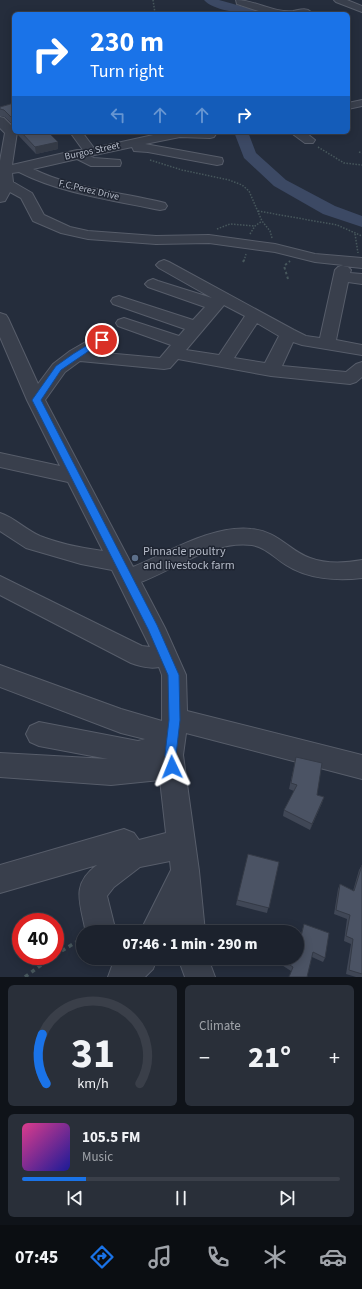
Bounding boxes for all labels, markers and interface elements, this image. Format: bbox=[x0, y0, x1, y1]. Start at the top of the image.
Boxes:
text: 230 m bbox=[90, 22, 164, 62]
icon: right bbox=[24, 28, 76, 80]
text: Turn right bbox=[90, 59, 164, 84]
icon: left bbox=[107, 104, 129, 126]
icon: ahead bbox=[149, 104, 171, 126]
icon: ahead bbox=[191, 104, 213, 126]
icon: right bbox=[233, 104, 255, 126]
street label: Burgos Street bbox=[63, 138, 122, 164]
street label: F.C.Perez Drive bbox=[57, 176, 121, 204]
pin bbox=[85, 323, 119, 357]
icon: arrive bbox=[91, 329, 113, 351]
place label: Pinnacle poultry and livestock farm bbox=[143, 543, 235, 574]
marker: Pinnacle poultry and livestock farm bbox=[130, 553, 140, 563]
position arrow bbox=[151, 746, 193, 788]
speed limit sign: 40 bbox=[12, 913, 64, 965]
text: 07:46 · 1 min · 290 m bbox=[123, 934, 257, 955]
text: Climate bbox=[199, 1017, 241, 1035]
text: 31 bbox=[71, 1023, 114, 1083]
text: 21° bbox=[248, 1036, 291, 1079]
text: − bbox=[199, 1042, 210, 1074]
text: + bbox=[329, 1042, 340, 1074]
text: km/h bbox=[77, 1072, 108, 1093]
text: 105.5 FM bbox=[82, 1127, 140, 1148]
text: Music bbox=[82, 1148, 113, 1166]
icon: previous bbox=[64, 1187, 86, 1209]
icon: pause bbox=[170, 1187, 192, 1209]
icon: next bbox=[276, 1187, 298, 1209]
icon: directions bbox=[88, 1243, 116, 1271]
icon: music bbox=[146, 1243, 174, 1271]
icon: phone bbox=[204, 1243, 232, 1271]
icon: climate bbox=[261, 1243, 289, 1271]
icon: car bbox=[319, 1243, 347, 1271]
text: 07:45 bbox=[15, 1245, 58, 1270]

